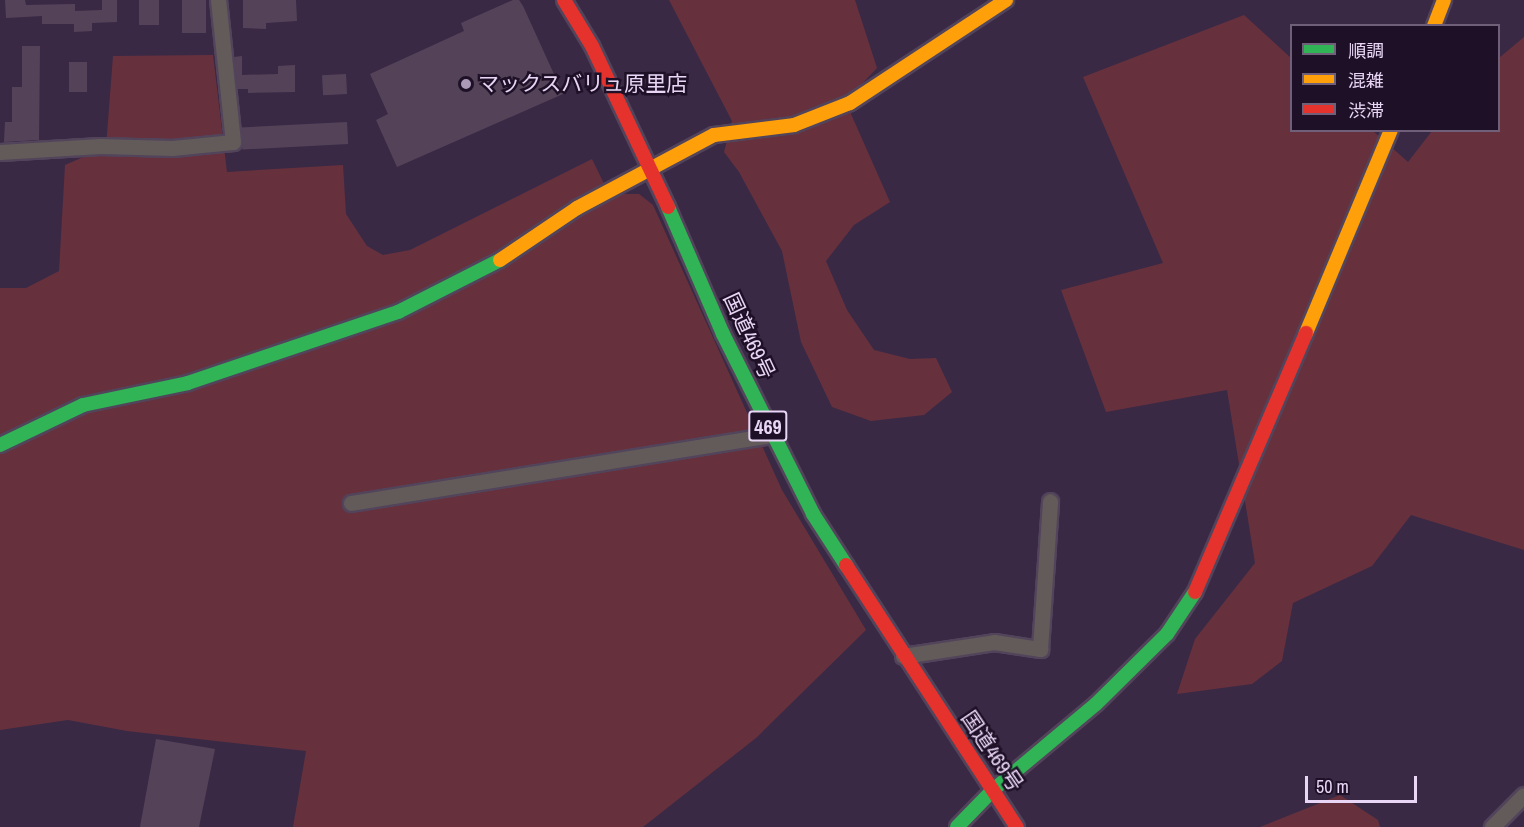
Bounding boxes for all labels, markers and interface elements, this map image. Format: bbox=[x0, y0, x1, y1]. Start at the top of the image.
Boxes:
legend bbox=[1290, 24, 1500, 132]
text: 順調 bbox=[1348, 38, 1384, 63]
text: 混雑 bbox=[1348, 68, 1384, 93]
place label: マックスバリュ原里店 bbox=[478, 71, 688, 97]
marker: マックスバリュ原里店 bbox=[459, 77, 473, 91]
text: 渋滞 bbox=[1348, 98, 1384, 123]
street label: 国道469号 bbox=[718, 289, 780, 383]
road number: 469 bbox=[747, 409, 789, 443]
street label: 国道469号 bbox=[956, 706, 1028, 796]
scale bar bbox=[1308, 764, 1420, 802]
text: 50 m bbox=[1316, 774, 1349, 799]

